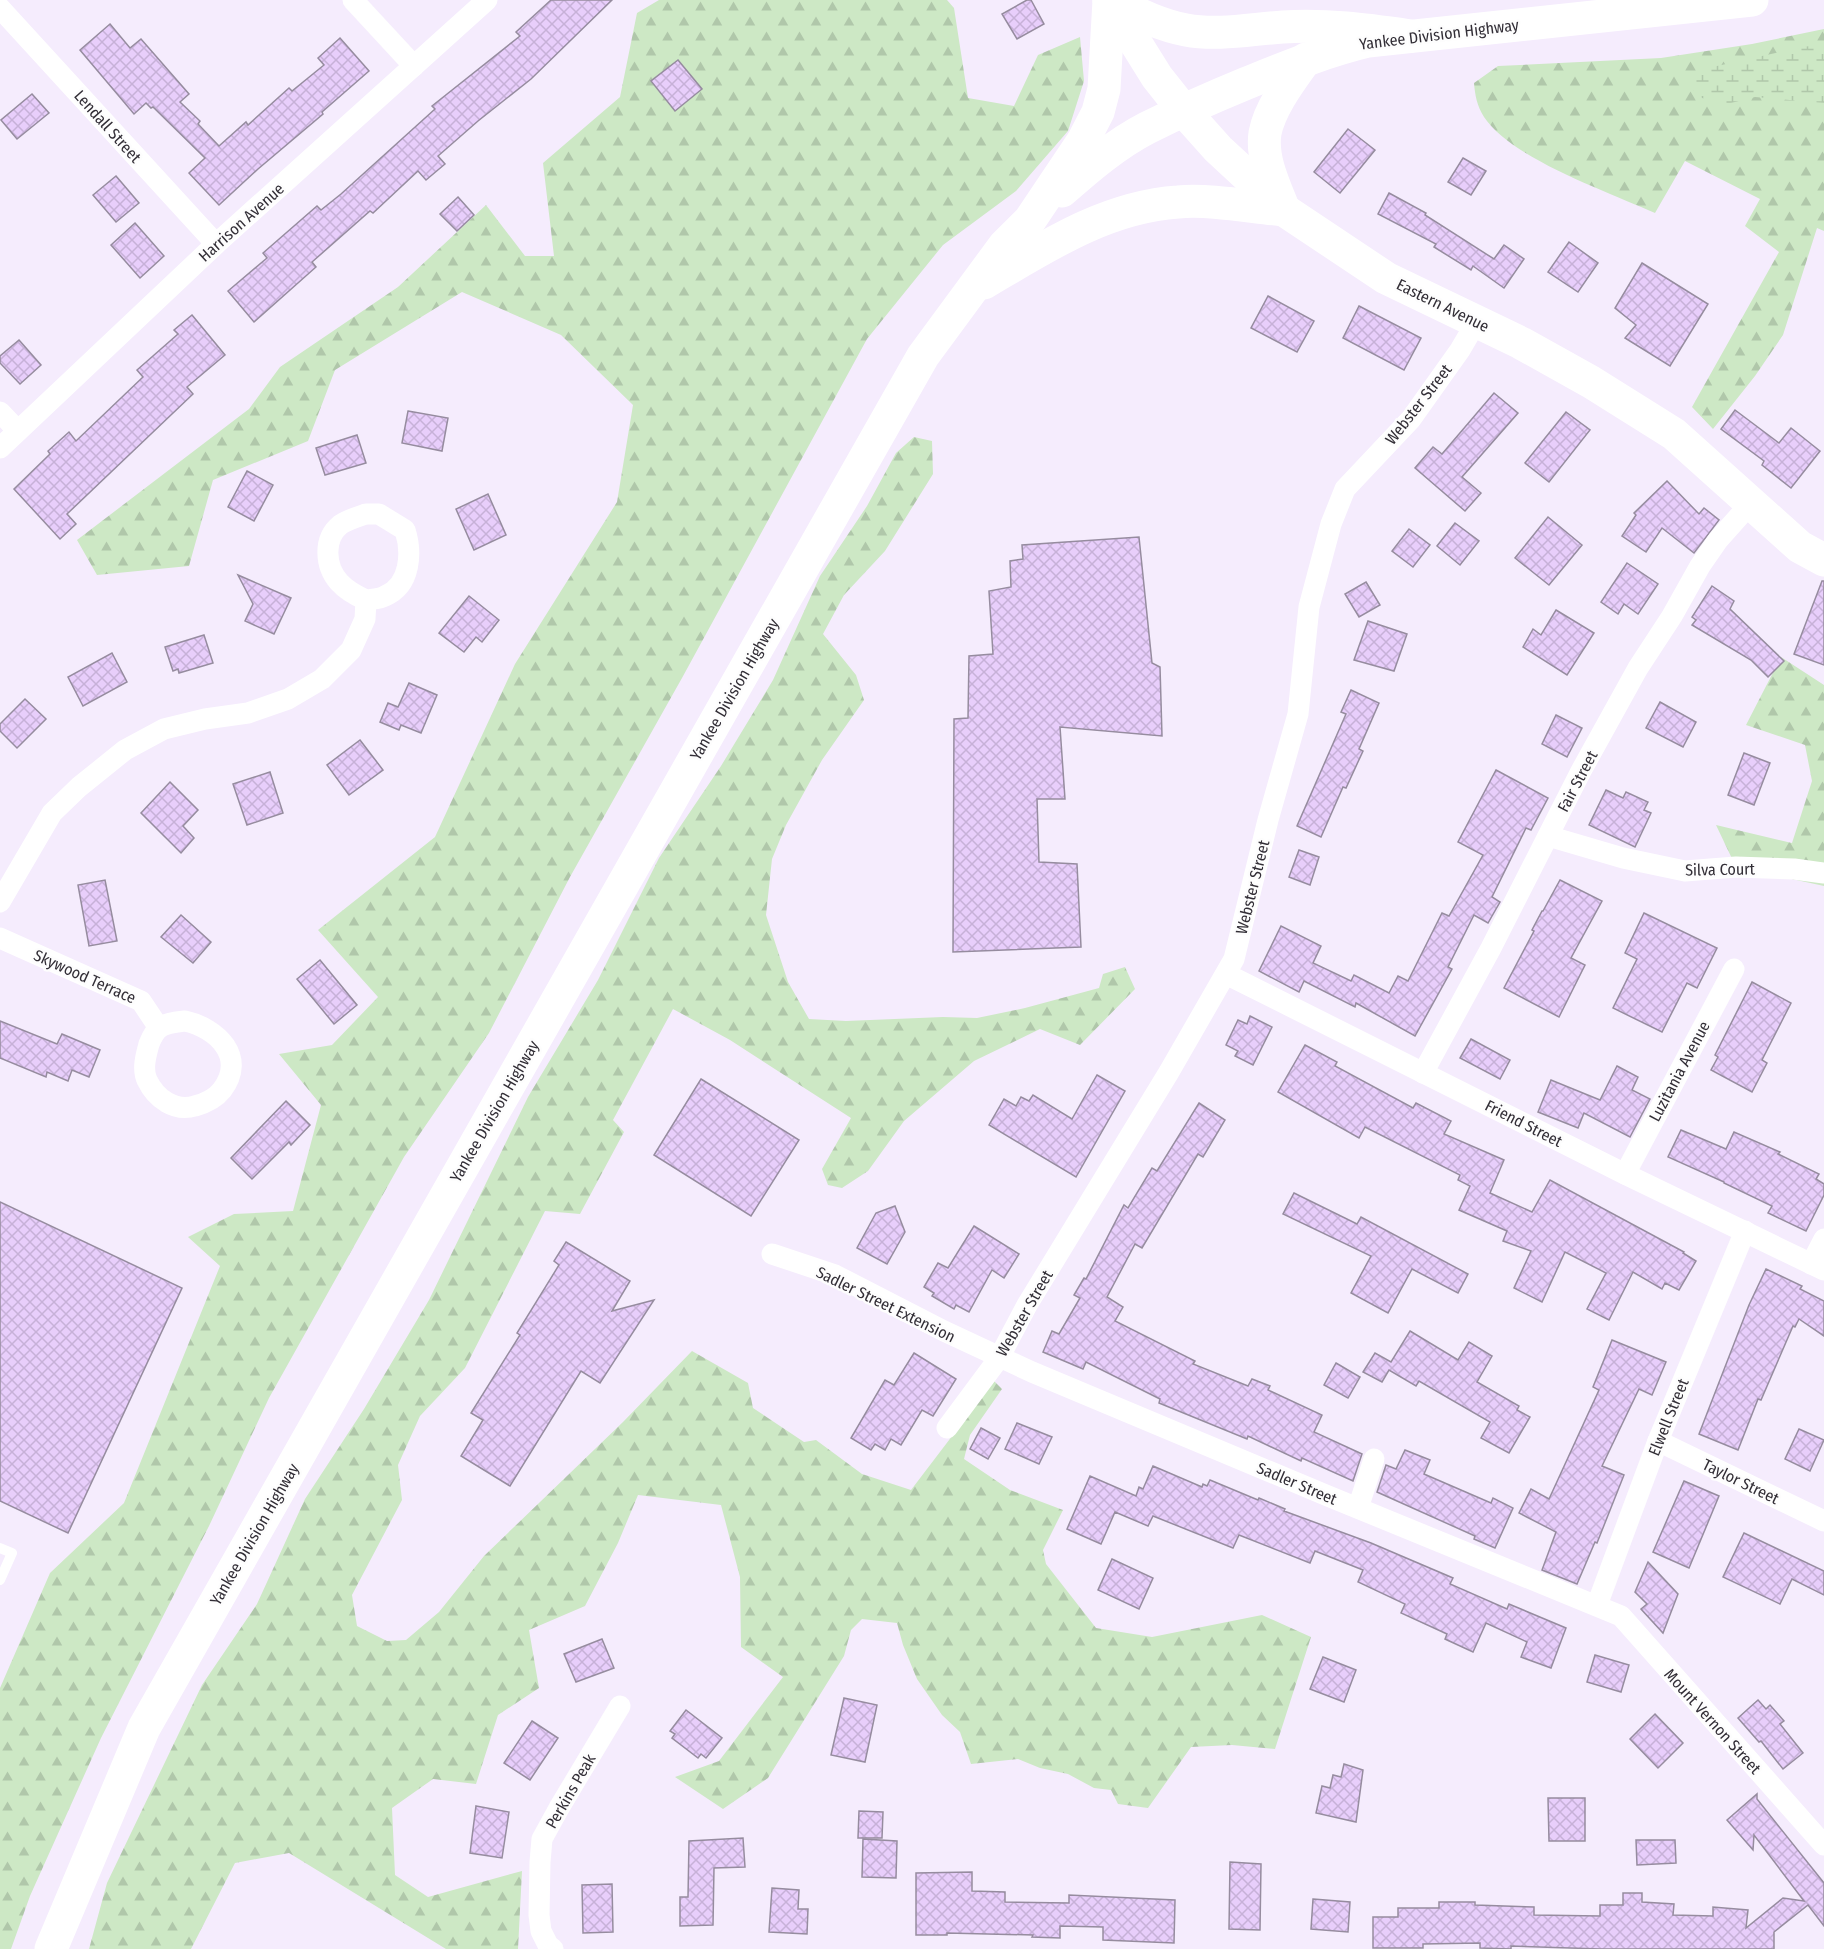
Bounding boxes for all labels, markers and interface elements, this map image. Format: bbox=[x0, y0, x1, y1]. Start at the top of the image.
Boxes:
street label: Yankee Division Highway bbox=[1358, 15, 1521, 54]
street label: Lendall Street bbox=[70, 86, 146, 167]
street label: Harrison Avenue bbox=[195, 179, 288, 266]
street label: Eastern Avenue bbox=[1393, 275, 1492, 336]
street label: Webster Street bbox=[1381, 360, 1456, 448]
street label: Yankee Division Highway bbox=[686, 614, 783, 763]
street label: Fair Street bbox=[1553, 747, 1602, 815]
street label: Webster Street bbox=[1232, 837, 1274, 936]
street label: Silva Court bbox=[1685, 859, 1756, 880]
street label: Skywood Terrace bbox=[31, 945, 139, 1007]
street label: Luzitania Avenue bbox=[1645, 1018, 1714, 1125]
street label: Yankee Division Highway bbox=[446, 1036, 543, 1185]
street label: Friend Street bbox=[1482, 1096, 1566, 1151]
street label: Sadler Street Extension bbox=[813, 1263, 958, 1346]
street label: Webster Street bbox=[992, 1266, 1057, 1360]
street label: Elwell Street bbox=[1644, 1375, 1693, 1459]
street label: Taylor Street bbox=[1699, 1455, 1783, 1508]
street label: Sadler Street bbox=[1254, 1458, 1340, 1509]
street label: Yankee Division Highway bbox=[206, 1459, 303, 1608]
street label: Mount Vernon Street bbox=[1660, 1665, 1765, 1778]
street label: Perkins Peak bbox=[541, 1750, 600, 1832]

